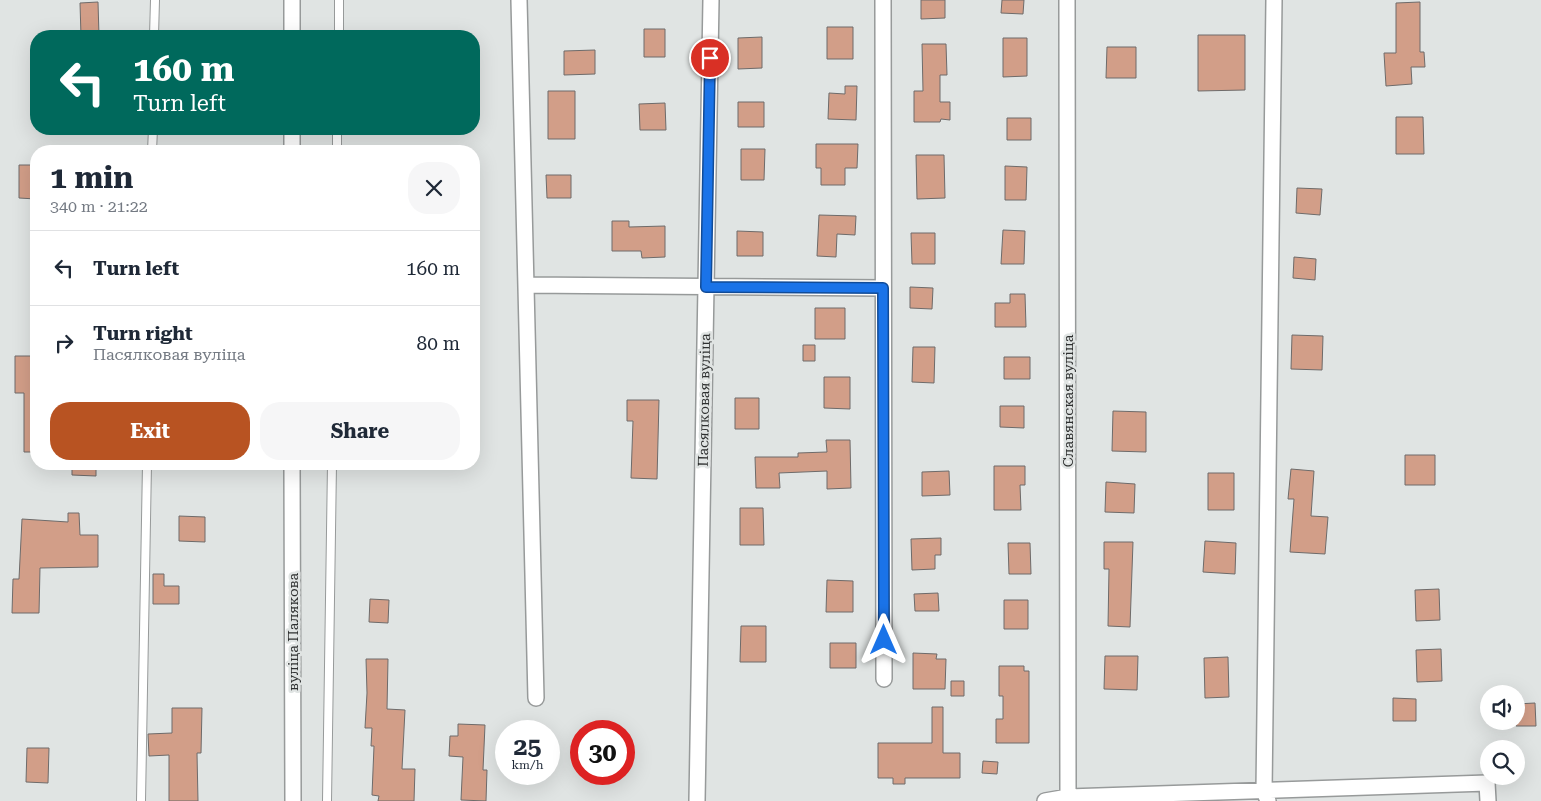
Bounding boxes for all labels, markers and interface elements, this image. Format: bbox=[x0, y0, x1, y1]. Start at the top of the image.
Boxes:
pin bbox=[689, 37, 731, 79]
icon: arrive bbox=[696, 44, 724, 72]
text: 160 m bbox=[133, 49, 234, 90]
icon: left bbox=[50, 50, 115, 115]
text: Turn left bbox=[133, 91, 226, 116]
text: 1 min bbox=[50, 160, 133, 195]
button: close bbox=[408, 162, 460, 214]
text: 340 m · 21:22 bbox=[50, 197, 148, 216]
icon: left bbox=[50, 254, 78, 282]
text: Turn left bbox=[93, 257, 179, 280]
text: 160 m bbox=[406, 257, 460, 280]
text: Turn right bbox=[93, 322, 193, 345]
icon: right bbox=[50, 329, 78, 357]
text: 80 m bbox=[417, 332, 460, 355]
street label: Пасялковая вуліца bbox=[695, 333, 713, 467]
street label: Славянская вуліца bbox=[1060, 334, 1076, 467]
text: Пасялковая вуліца bbox=[93, 345, 245, 364]
button: Exit bbox=[50, 402, 250, 460]
button: Share bbox=[260, 402, 460, 460]
street label: вуліца Палякова bbox=[285, 573, 301, 691]
position arrow bbox=[857, 613, 909, 665]
map controls bbox=[1480, 685, 1525, 785]
button: sound bbox=[1480, 685, 1525, 730]
speed limit sign: 30 bbox=[570, 720, 635, 785]
text: 25 bbox=[513, 732, 542, 761]
button: search bbox=[1480, 740, 1525, 785]
text: km/h bbox=[511, 758, 544, 772]

